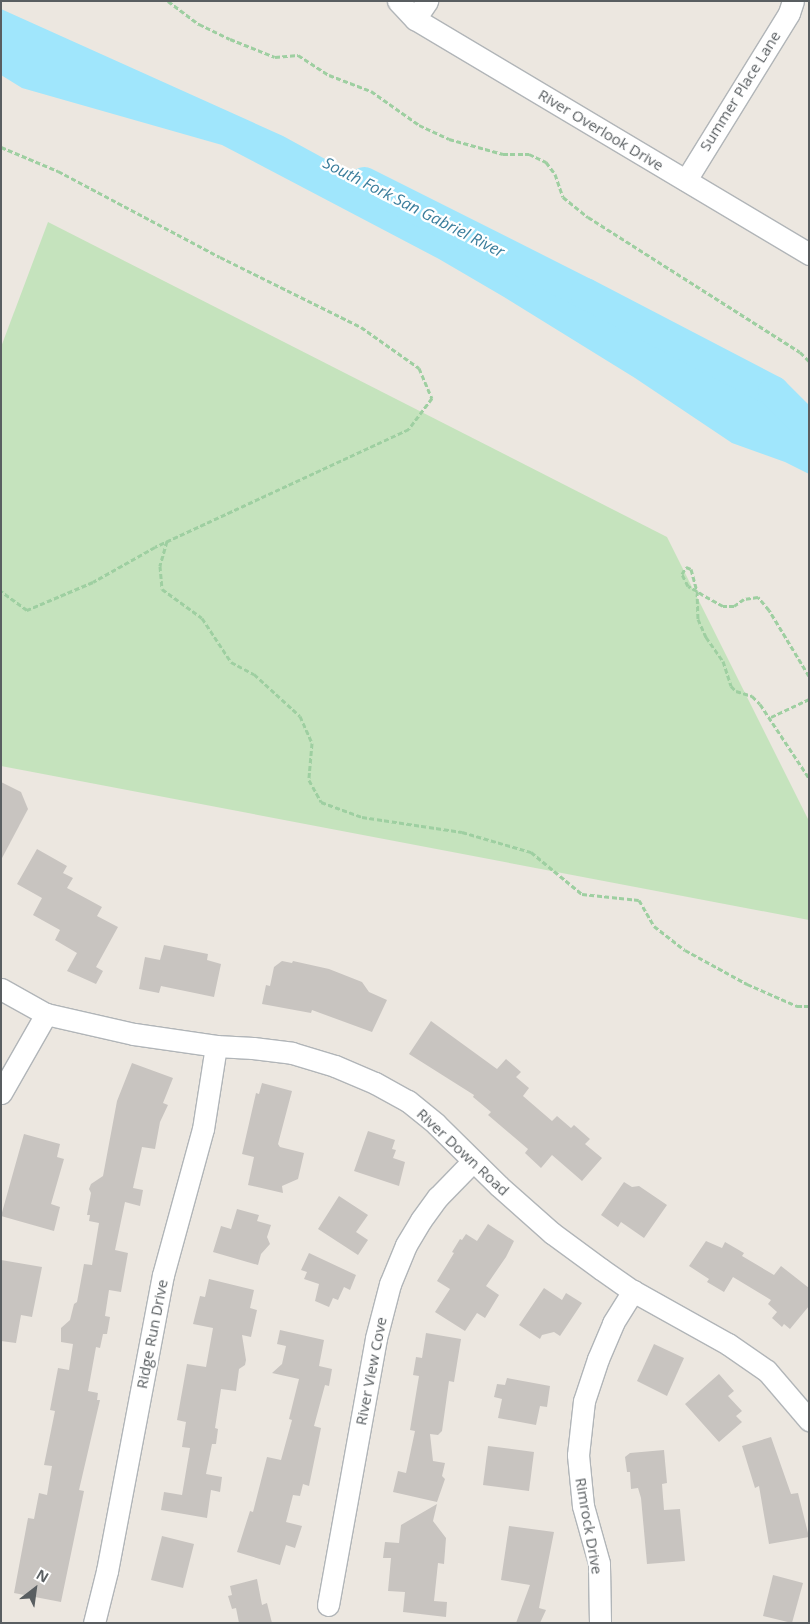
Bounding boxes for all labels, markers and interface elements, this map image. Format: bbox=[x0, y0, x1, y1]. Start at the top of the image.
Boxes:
street label: Summer Place Lane bbox=[696, 28, 784, 154]
street label: River Overlook Drive bbox=[535, 85, 667, 175]
water label: South Fork San Gabriel River bbox=[320, 153, 508, 261]
street label: River Down Road bbox=[413, 1105, 513, 1199]
street label: Ridge Run Drive bbox=[133, 1278, 171, 1390]
street label: River View Cove bbox=[352, 1315, 390, 1427]
street label: Rimrock Drive bbox=[572, 1476, 606, 1576]
north arrow bbox=[10, 1564, 60, 1614]
text: N bbox=[33, 1564, 52, 1587]

